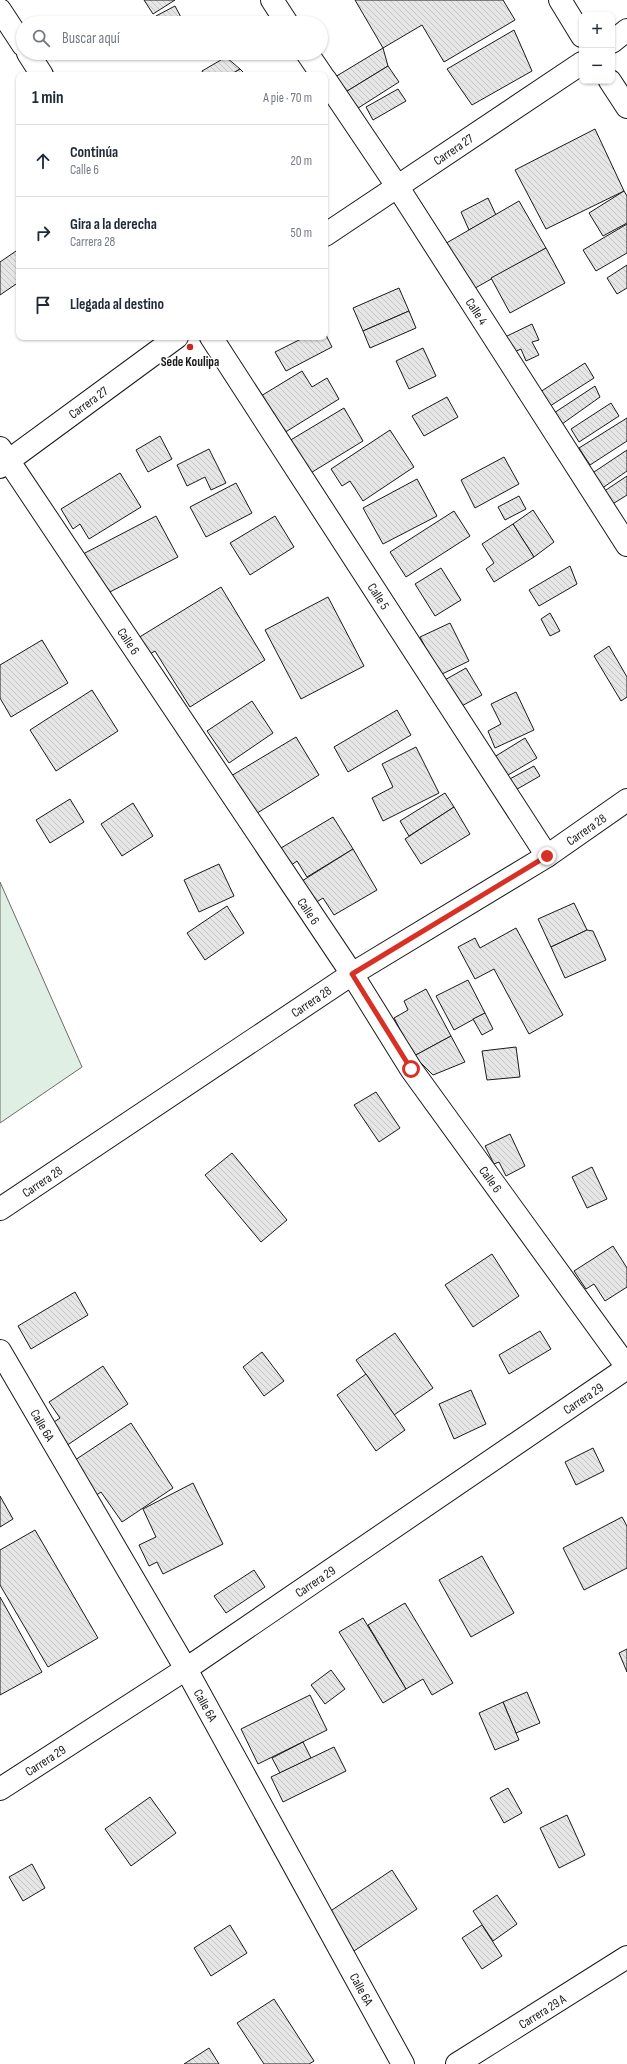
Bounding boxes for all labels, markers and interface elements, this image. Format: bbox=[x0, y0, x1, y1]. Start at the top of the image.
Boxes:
map controls bbox=[579, 12, 615, 84]
button: + bbox=[579, 12, 615, 48]
search box bbox=[16, 16, 328, 60]
icon: search bbox=[30, 27, 52, 49]
text: Buscar aquí bbox=[62, 29, 120, 48]
button: − bbox=[579, 48, 615, 84]
text: 1 min bbox=[32, 88, 64, 108]
text: A pie · 70 m bbox=[263, 90, 312, 106]
street label: Carrera 27 bbox=[431, 130, 477, 169]
text: Continúa bbox=[70, 143, 118, 162]
icon: ahead bbox=[32, 150, 54, 172]
text: 20 m bbox=[290, 153, 312, 169]
text: Calle 6 bbox=[70, 162, 99, 178]
text: Gira a la derecha bbox=[70, 215, 157, 234]
icon: right bbox=[32, 222, 54, 244]
text: 50 m bbox=[291, 225, 312, 241]
text: Carrera 28 bbox=[70, 234, 115, 250]
icon: arrive bbox=[32, 294, 54, 316]
text: Llegada al destino bbox=[70, 295, 164, 314]
street label: Calle 4 bbox=[462, 295, 491, 328]
marker: Sede Koulipa bbox=[185, 342, 195, 352]
place label: Sede Koulipa bbox=[161, 354, 219, 370]
street label: Carrera 27 bbox=[66, 383, 112, 422]
street label: Calle 5 bbox=[364, 580, 393, 613]
street label: Calle 6 bbox=[113, 625, 143, 658]
street label: Carrera 28 bbox=[563, 810, 610, 849]
route end bbox=[538, 847, 556, 865]
street label: Calle 6 bbox=[293, 895, 323, 928]
street label: Carrera 28 bbox=[288, 982, 335, 1021]
route start bbox=[402, 1060, 420, 1078]
street label: Carrera 28 bbox=[19, 1162, 66, 1201]
street label: Calle 6 bbox=[475, 1163, 505, 1196]
street label: Carrera 29 bbox=[560, 1379, 607, 1418]
street label: Calle 6A bbox=[27, 1407, 58, 1445]
street label: Carrera 29 bbox=[292, 1562, 339, 1601]
street label: Calle 6A bbox=[190, 1687, 221, 1725]
street label: Carrera 29 bbox=[22, 1742, 69, 1780]
street label: Calle 6A bbox=[346, 1971, 377, 2009]
street label: Carrera 29 A bbox=[516, 1991, 570, 2033]

